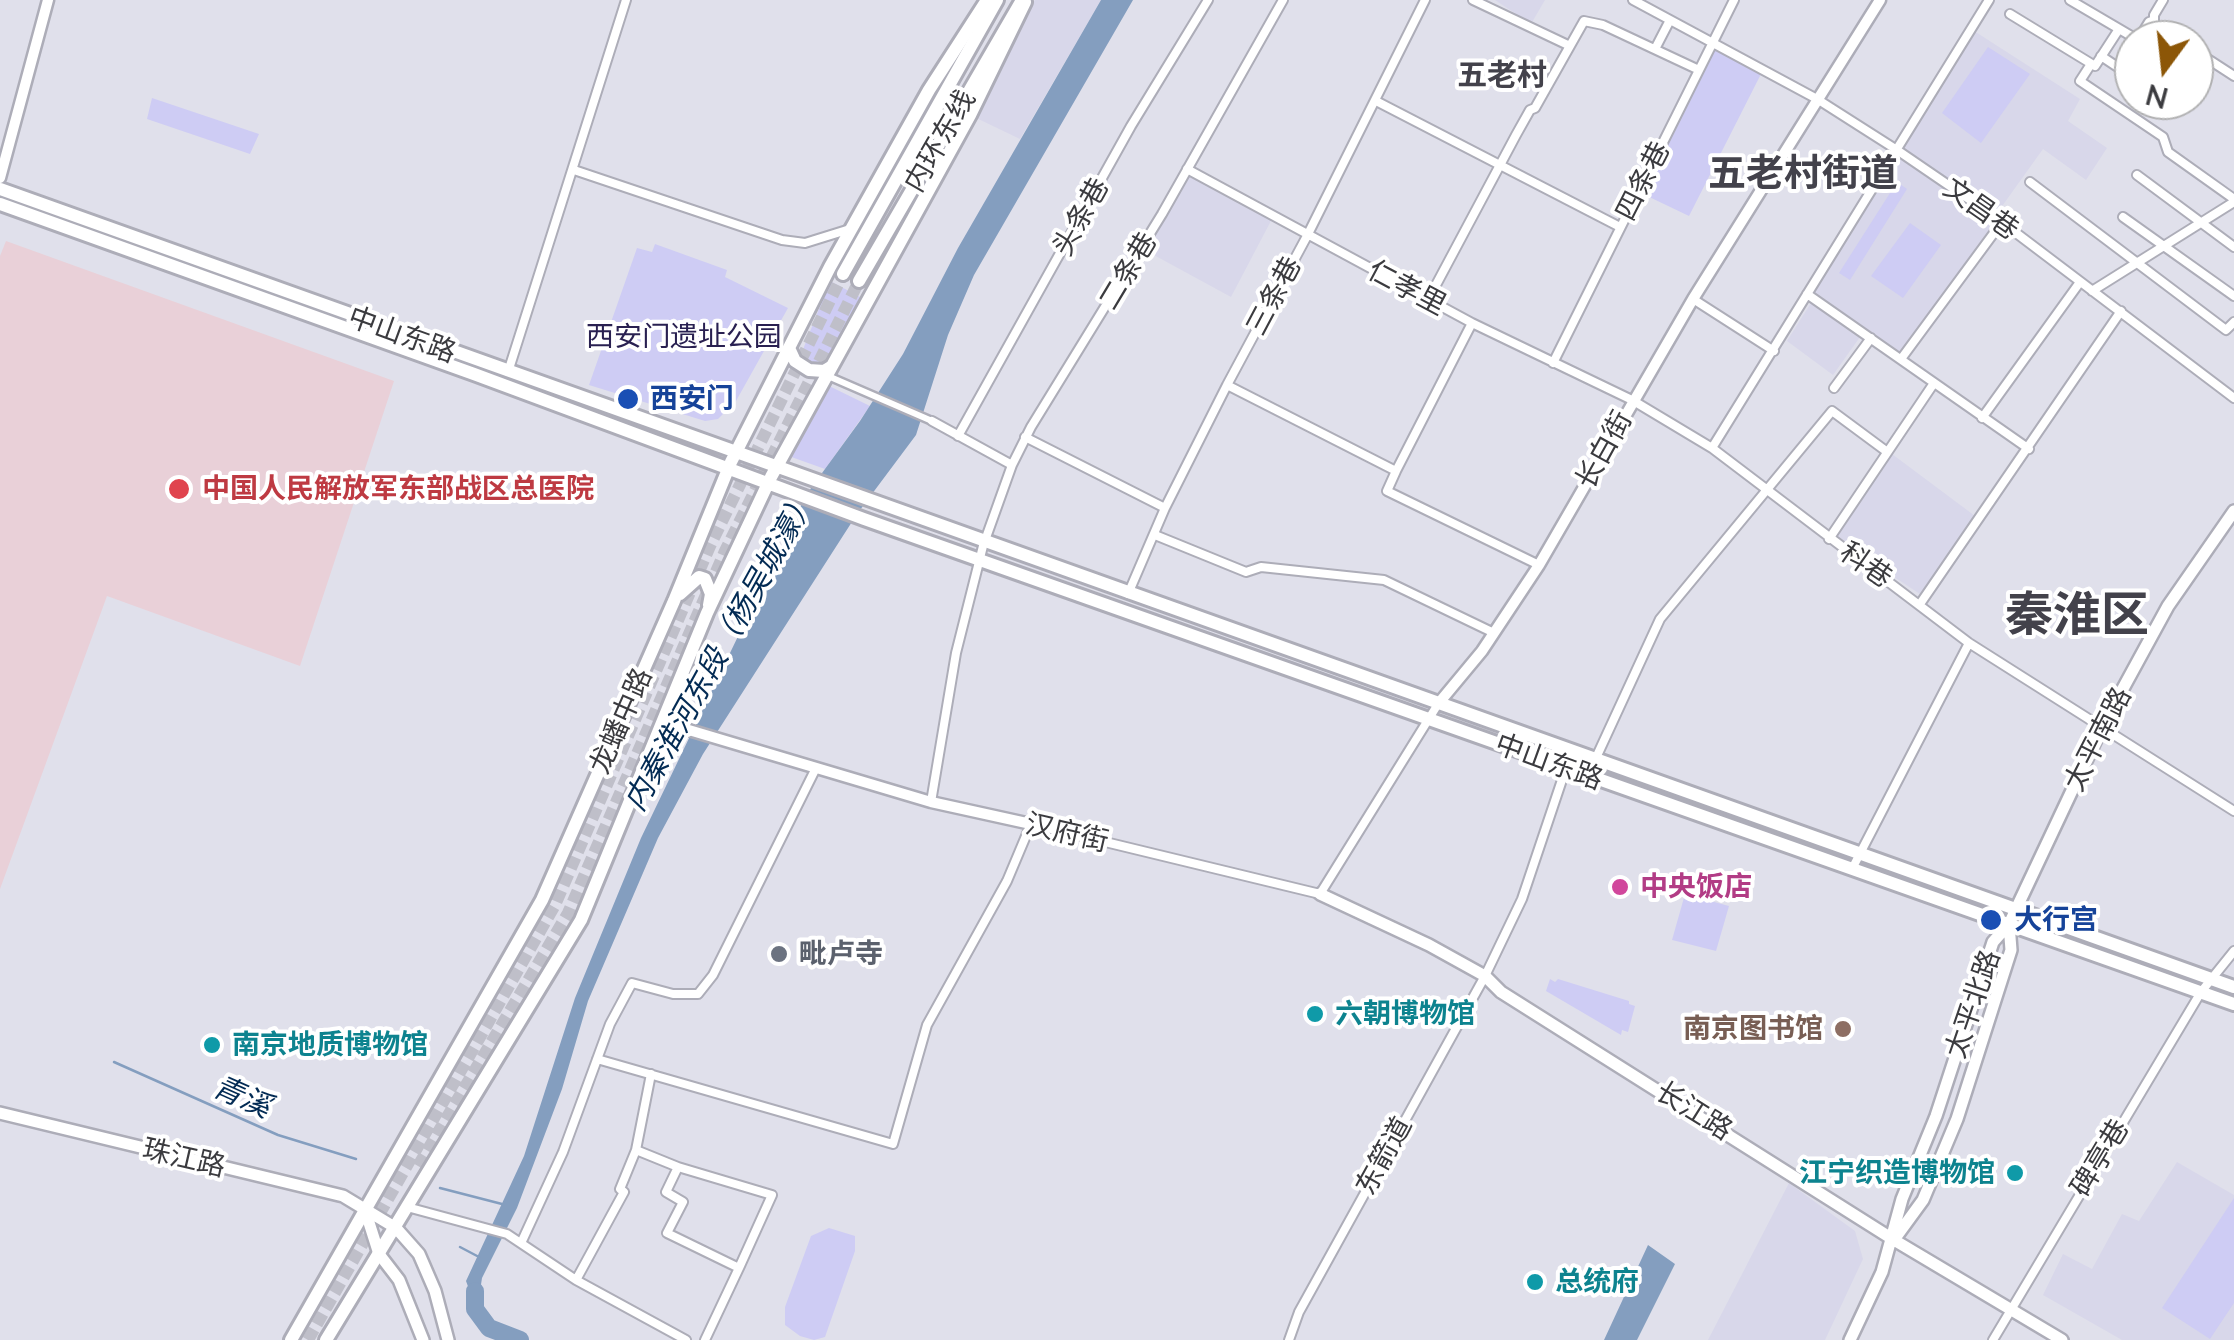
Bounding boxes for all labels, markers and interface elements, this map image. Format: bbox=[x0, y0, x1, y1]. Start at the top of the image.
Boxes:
north arrow bbox=[2114, 20, 2214, 120]
district label: 五老村 bbox=[1457, 57, 1547, 93]
text: N bbox=[2142, 78, 2172, 116]
street label: 内环东线 bbox=[897, 84, 983, 198]
street label: 四条巷 bbox=[1609, 136, 1677, 226]
district label: 五老村街道 bbox=[1708, 151, 1898, 197]
street label: 文昌巷 bbox=[1937, 171, 2025, 247]
street label: 头条巷 bbox=[1046, 172, 1116, 262]
street label: 二条巷 bbox=[1092, 226, 1164, 316]
street label: 三条巷 bbox=[1239, 251, 1309, 341]
street label: 仁孝里 bbox=[1362, 253, 1452, 323]
street label: 中山东路 bbox=[344, 300, 460, 370]
park label: 西安门遗址公园 bbox=[586, 320, 782, 354]
place label: 西安门 bbox=[650, 382, 734, 416]
marker: 西安门 bbox=[615, 386, 641, 412]
street label: 长白街 bbox=[1569, 405, 1639, 495]
place label: 中国人民解放军东部战区总医院 bbox=[202, 472, 594, 506]
marker: 中国人民解放军东部战区总医院 bbox=[166, 476, 192, 502]
water label: 内秦淮河东段（杨吴城濠） bbox=[617, 485, 823, 817]
street label: 科巷 bbox=[1833, 535, 1899, 595]
district label: 秦淮区 bbox=[2005, 587, 2149, 645]
street label: 龙蟠中路 bbox=[583, 663, 659, 779]
street label: 太平南路 bbox=[2058, 681, 2138, 797]
street label: 中山东路 bbox=[1491, 727, 1607, 797]
street label: 汉府街 bbox=[1022, 807, 1112, 859]
place label: 中央饭店 bbox=[1640, 870, 1752, 904]
marker: 中央饭店 bbox=[1609, 876, 1631, 898]
place label: 大行宫 bbox=[2014, 903, 2098, 937]
marker: 大行宫 bbox=[1978, 907, 2004, 933]
place label: 毗卢寺 bbox=[799, 937, 883, 971]
marker: 毗卢寺 bbox=[768, 943, 790, 965]
street label: 太平北路 bbox=[1939, 946, 2007, 1062]
place label: 六朝博物馆 bbox=[1335, 997, 1475, 1031]
marker: 六朝博物馆 bbox=[1304, 1003, 1326, 1025]
place label: 南京图书馆 bbox=[1683, 1012, 1823, 1046]
marker: 南京图书馆 bbox=[1832, 1018, 1854, 1040]
place label: 南京地质博物馆 bbox=[232, 1028, 428, 1062]
marker: 南京地质博物馆 bbox=[201, 1034, 223, 1056]
water label: 青溪 bbox=[207, 1068, 277, 1126]
street label: 长江路 bbox=[1649, 1074, 1739, 1148]
street label: 东箭道 bbox=[1349, 1111, 1419, 1201]
street label: 碑亭巷 bbox=[2064, 1113, 2136, 1203]
street label: 珠江路 bbox=[139, 1132, 229, 1184]
place label: 江宁织造博物馆 bbox=[1799, 1156, 1995, 1190]
marker: 江宁织造博物馆 bbox=[2004, 1162, 2026, 1184]
place label: 总统府 bbox=[1555, 1265, 1639, 1299]
marker: 总统府 bbox=[1524, 1271, 1546, 1293]

